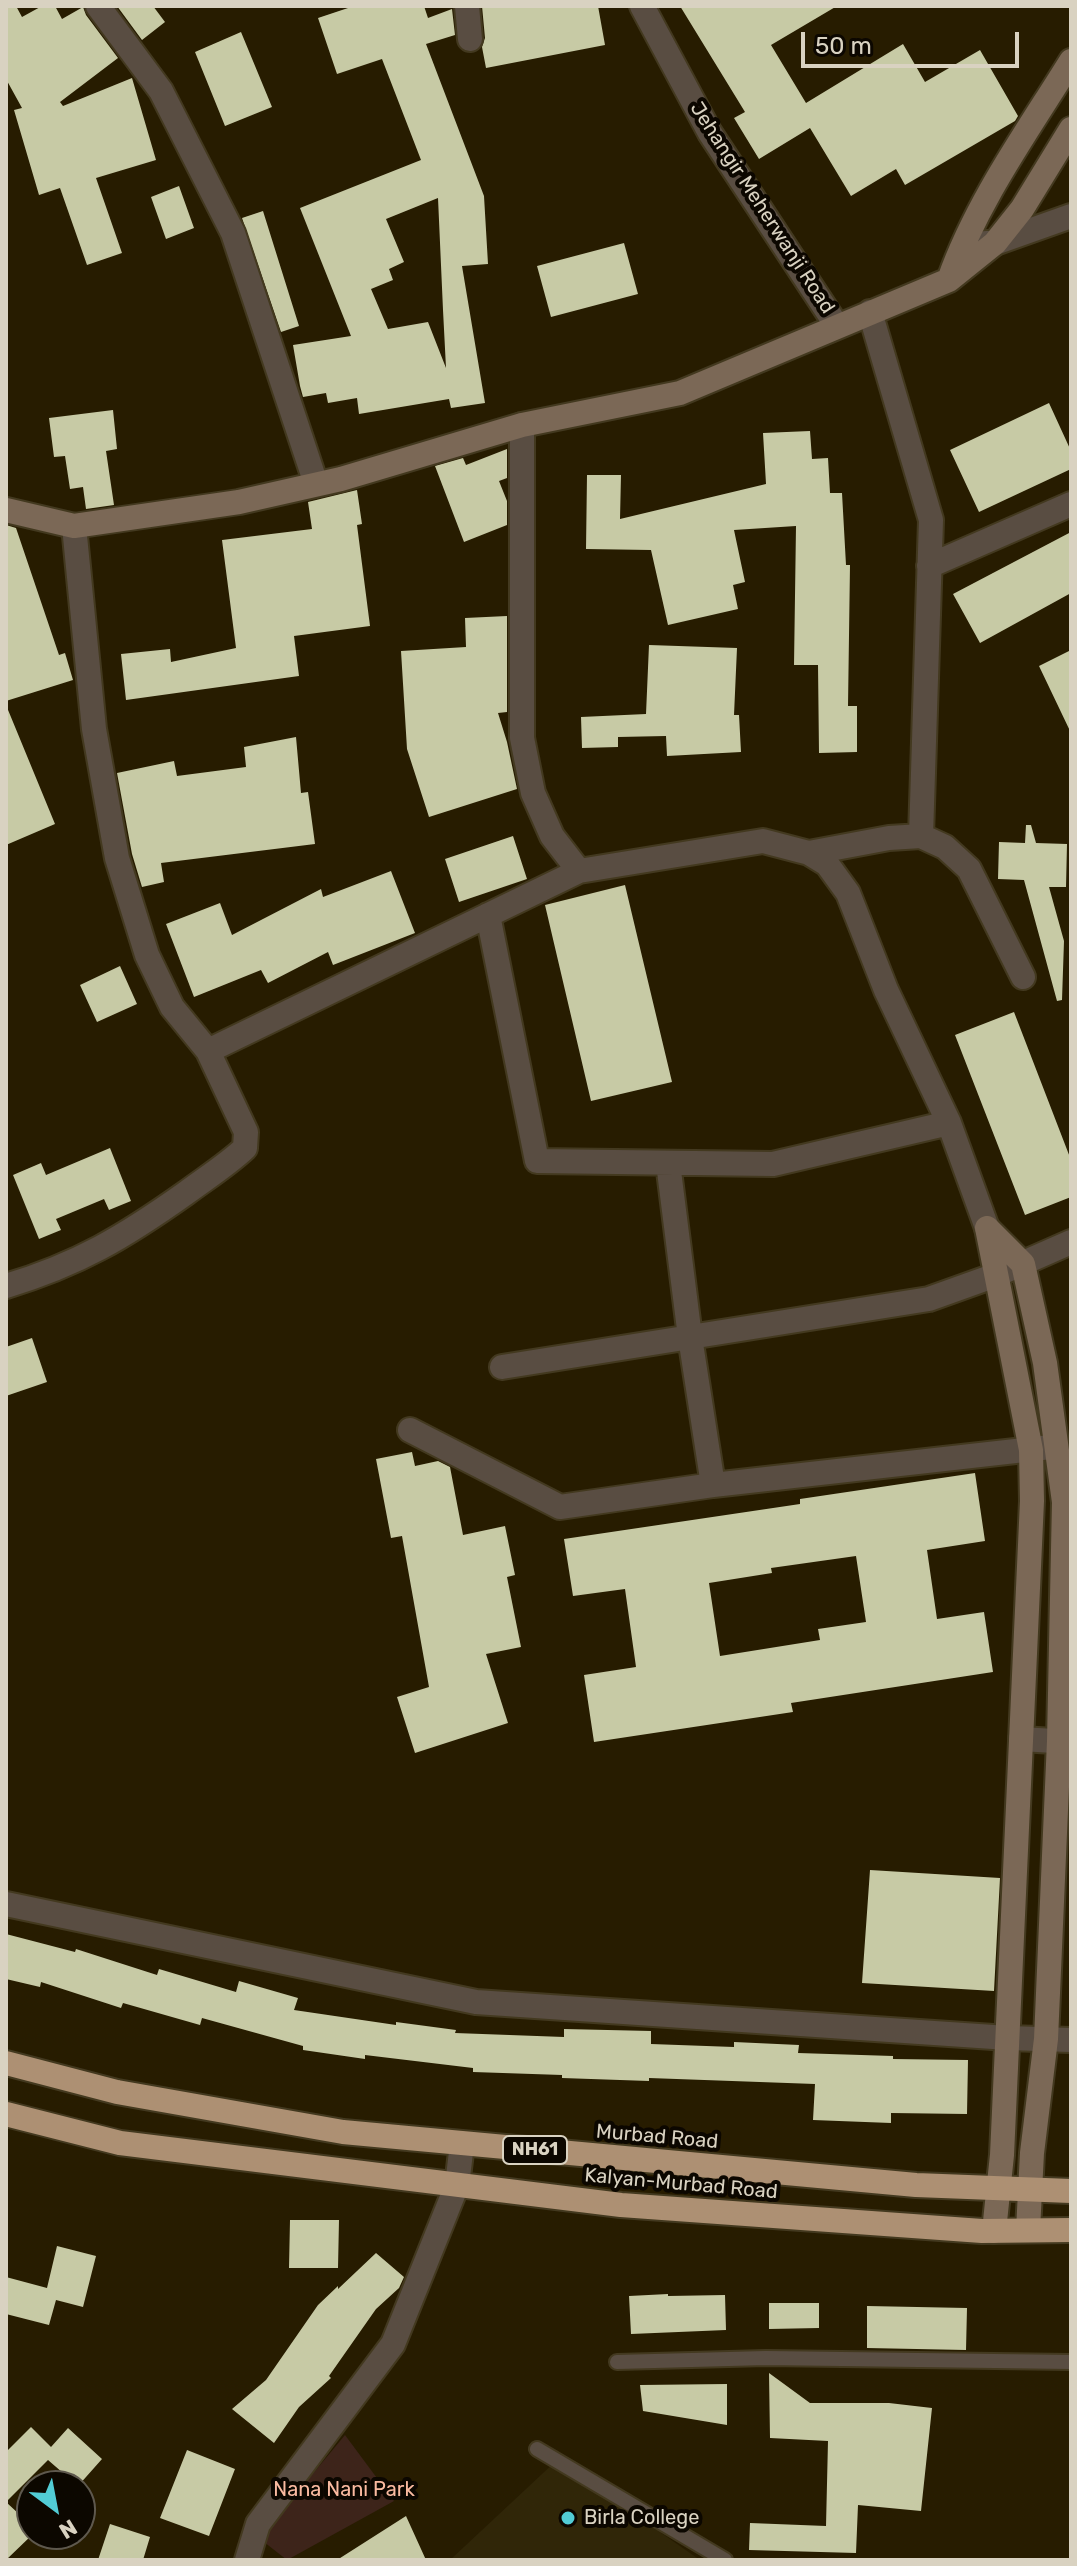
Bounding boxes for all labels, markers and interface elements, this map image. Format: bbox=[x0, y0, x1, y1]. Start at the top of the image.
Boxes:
scale bar bbox=[805, 16, 1023, 66]
text: 50 m bbox=[815, 32, 872, 60]
street label: Jehangir Meherwanji Road bbox=[684, 98, 840, 318]
street label: Murbad Road bbox=[595, 2120, 719, 2154]
road number: NH61 bbox=[503, 2136, 567, 2164]
street label: Kalyan-Murbad Road bbox=[583, 2164, 779, 2204]
north arrow bbox=[16, 2470, 96, 2550]
park label: Nana Nani Park bbox=[273, 2478, 415, 2502]
place label: Birla College bbox=[584, 2506, 699, 2530]
marker: Birla College bbox=[559, 2509, 577, 2527]
text: N bbox=[54, 2513, 82, 2545]

